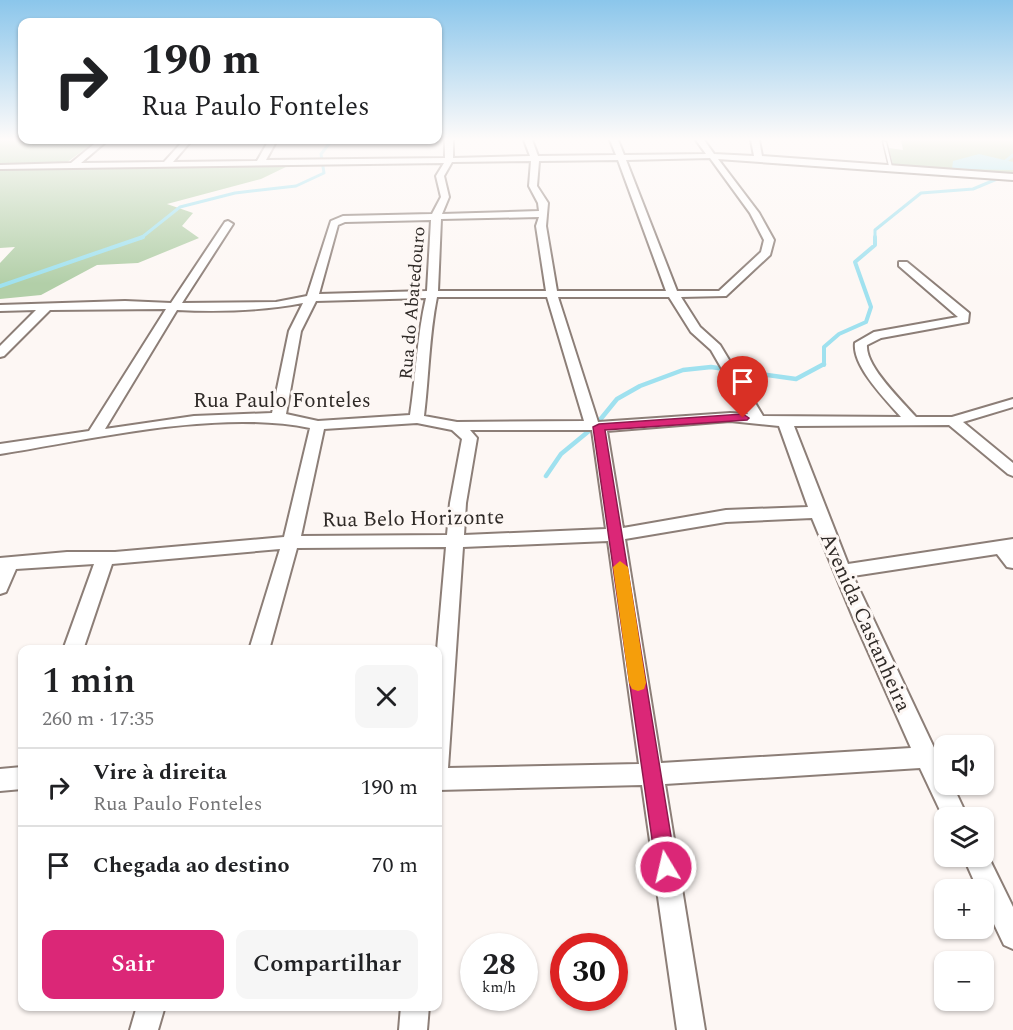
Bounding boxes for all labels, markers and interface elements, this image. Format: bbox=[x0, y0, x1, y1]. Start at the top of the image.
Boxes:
text: 190 m bbox=[141, 29, 260, 92]
icon: right bbox=[42, 42, 120, 120]
text: Rua Paulo Fonteles bbox=[141, 86, 370, 128]
street label: Rua do Abatedouro bbox=[392, 225, 433, 381]
pin bbox=[717, 356, 768, 418]
icon: arrive bbox=[726, 365, 759, 398]
street label: Rua Paulo Fonteles bbox=[193, 385, 371, 417]
street label: Rua Belo Horizonte bbox=[322, 501, 505, 537]
street label: Avenida Castanheira bbox=[811, 528, 919, 718]
text: 1 min bbox=[42, 654, 135, 709]
button: close bbox=[355, 665, 418, 728]
text: 260 m · 17:35 bbox=[42, 704, 154, 734]
map controls bbox=[934, 735, 994, 1011]
button: sound bbox=[934, 735, 994, 795]
text: Vire à direita bbox=[93, 756, 227, 789]
icon: right bbox=[42, 771, 75, 804]
text: 190 m bbox=[361, 771, 418, 804]
text: Rua Paulo Fonteles bbox=[93, 789, 262, 819]
button: layers bbox=[934, 807, 994, 867]
position arrow bbox=[634, 835, 698, 899]
icon: arrive bbox=[42, 849, 75, 882]
text: Chegada ao destino bbox=[93, 849, 290, 882]
text: 70 m bbox=[372, 849, 418, 882]
button: + bbox=[934, 879, 994, 939]
button: Sair bbox=[42, 930, 224, 999]
button: Compartilhar bbox=[236, 930, 418, 999]
speed limit sign: 30 bbox=[550, 933, 628, 1011]
text: 28 bbox=[482, 942, 516, 988]
button: − bbox=[934, 951, 994, 1011]
text: km/h bbox=[482, 976, 516, 999]

